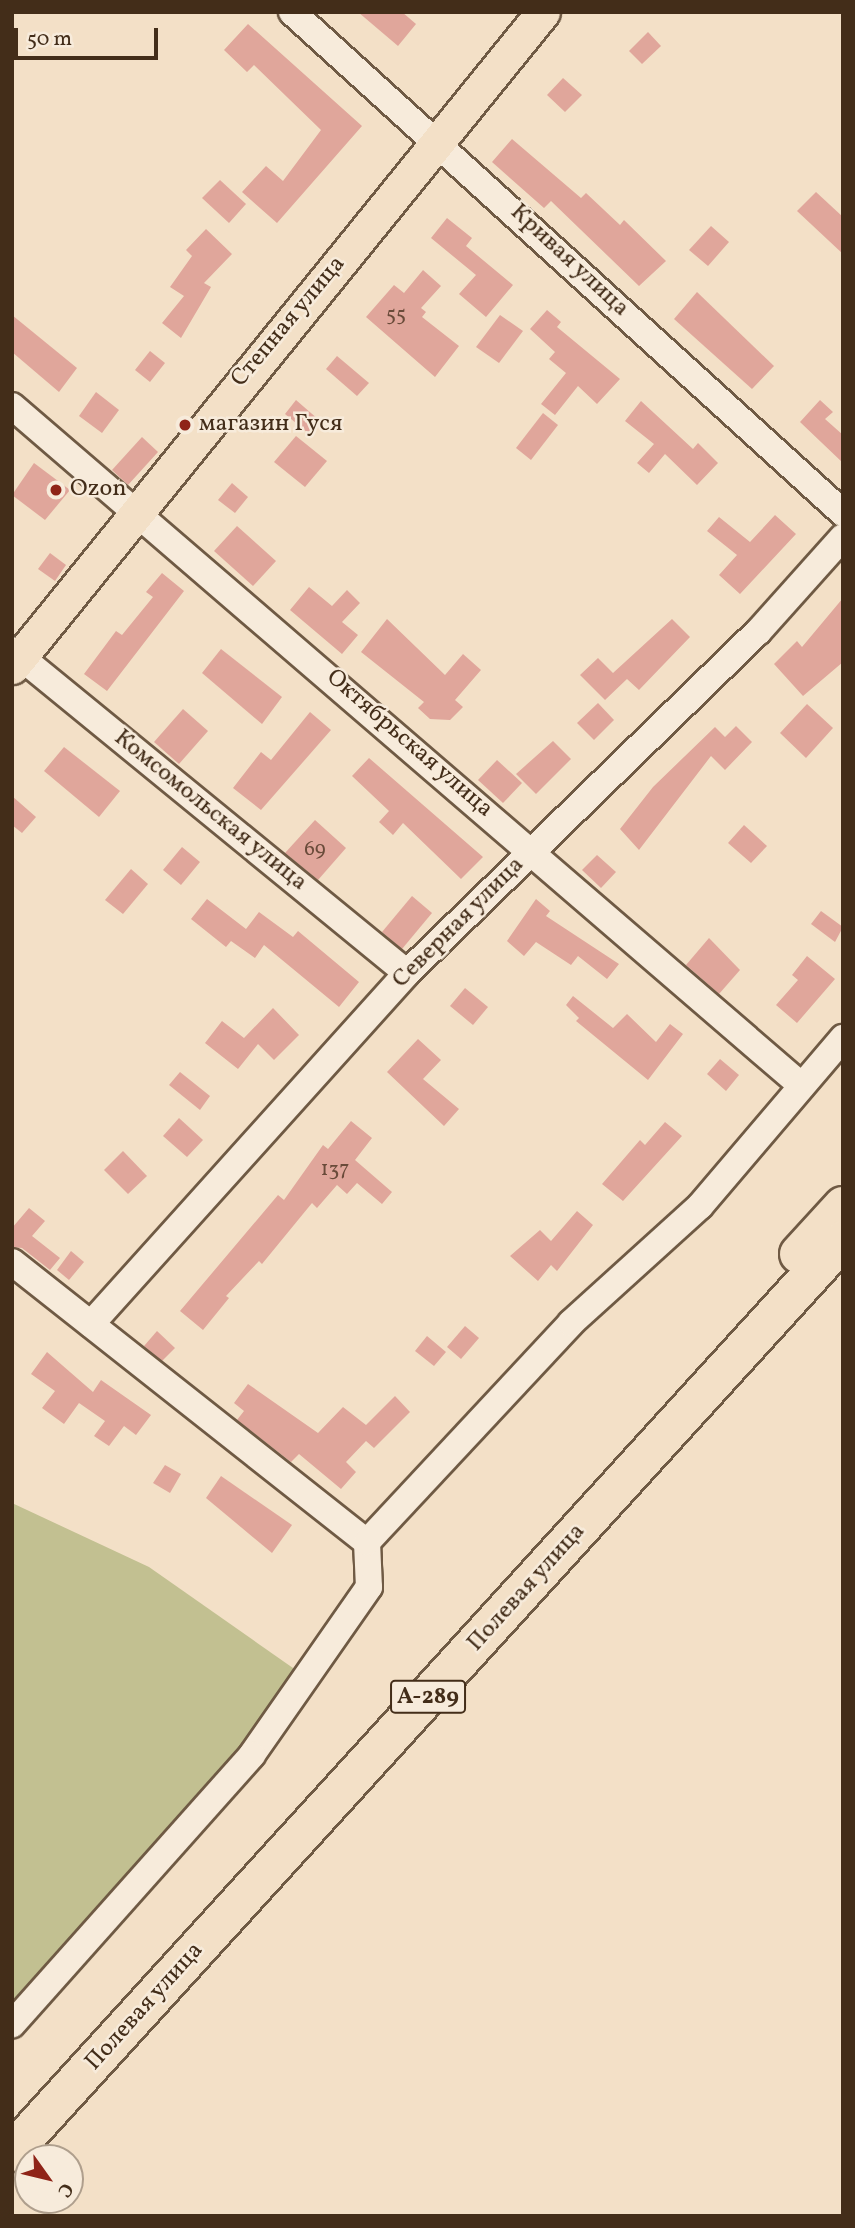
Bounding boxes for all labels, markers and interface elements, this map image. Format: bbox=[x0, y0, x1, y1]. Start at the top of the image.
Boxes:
scale bar bbox=[18, 14, 161, 58]
text: 50 m bbox=[27, 25, 72, 54]
street label: Кривая улица bbox=[503, 198, 635, 324]
street label: Степная улица bbox=[226, 250, 352, 394]
house number: 55 bbox=[386, 302, 406, 328]
place label: магазин Гуся bbox=[199, 411, 342, 439]
marker: магазин Гуся bbox=[177, 417, 193, 433]
place label: Ozon bbox=[70, 476, 127, 504]
marker: Ozon bbox=[48, 482, 64, 498]
street label: Октябрьская улица bbox=[319, 663, 499, 825]
street label: Комсомольская улица bbox=[107, 724, 313, 898]
house number: 69 bbox=[304, 837, 326, 863]
street label: Северная улица bbox=[387, 851, 531, 995]
house number: 137 bbox=[320, 1157, 350, 1183]
street label: Полевая улица bbox=[462, 1518, 592, 1658]
road number: А-289 bbox=[390, 1678, 466, 1716]
street label: Полевая улица bbox=[80, 1937, 210, 2077]
north arrow bbox=[14, 2144, 84, 2214]
text: С bbox=[51, 2177, 79, 2202]

